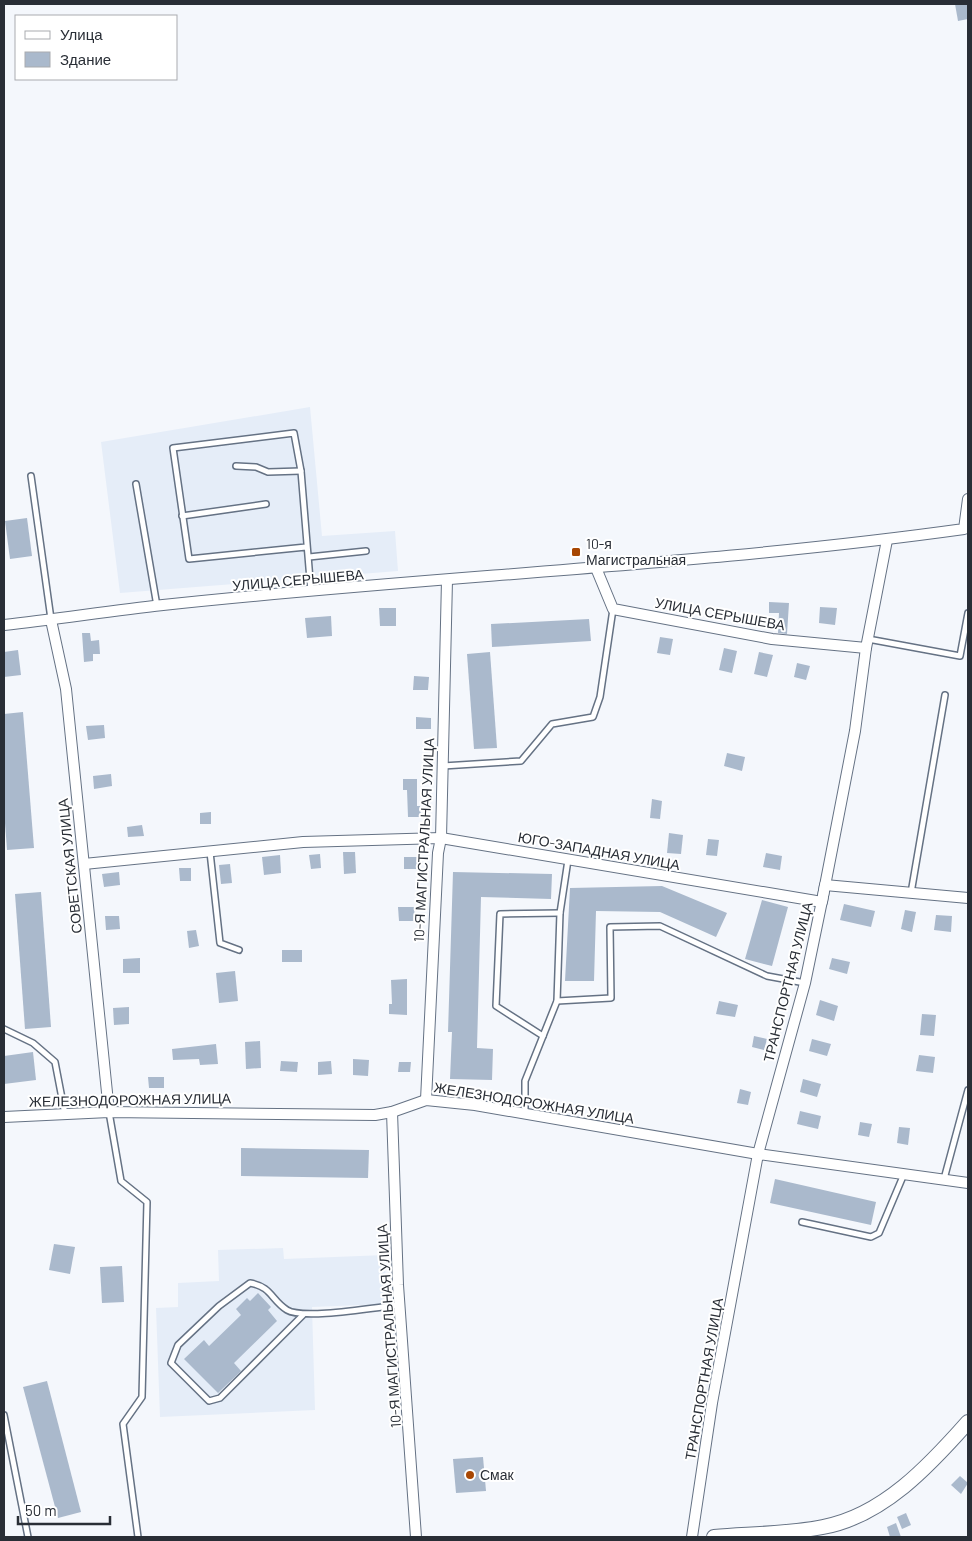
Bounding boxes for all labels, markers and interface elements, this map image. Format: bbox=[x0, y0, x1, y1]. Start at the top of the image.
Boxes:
legend bbox=[15, 15, 178, 80]
text: Улица bbox=[60, 25, 103, 43]
text: Здание bbox=[60, 50, 111, 68]
place label: 10-я Магистральная bbox=[586, 535, 686, 568]
marker: 10-я Магистральная bbox=[570, 546, 582, 558]
street label: УЛИЦА СЕРЫШЕВА bbox=[232, 565, 365, 594]
street label: УЛИЦА СЕРЫШЕВА bbox=[654, 594, 787, 633]
street label: 10-Я МАГИСТРАЛЬНАЯ УЛИЦА bbox=[410, 737, 437, 942]
street label: СОВЕТСКАЯ УЛИЦА bbox=[54, 797, 85, 934]
street label: ЮГО-ЗАПАДНАЯ УЛИЦА bbox=[517, 828, 682, 873]
street label: ТРАНСПОРТНАЯ УЛИЦА bbox=[759, 899, 816, 1064]
street label: ЖЕЛЕЗНОДОРОЖНАЯ УЛИЦА bbox=[433, 1078, 636, 1127]
street label: ЖЕЛЕЗНОДОРОЖНАЯ УЛИЦА bbox=[29, 1089, 232, 1110]
street label: 10-Я МАГИСТРАЛЬНАЯ УЛИЦА bbox=[373, 1223, 404, 1428]
street label: ТРАНСПОРТНАЯ УЛИЦА bbox=[681, 1296, 726, 1461]
place label: Смак bbox=[480, 1466, 515, 1483]
marker: Смак bbox=[464, 1469, 476, 1481]
scale bar bbox=[18, 1494, 110, 1526]
text: 50 m bbox=[25, 1501, 57, 1519]

